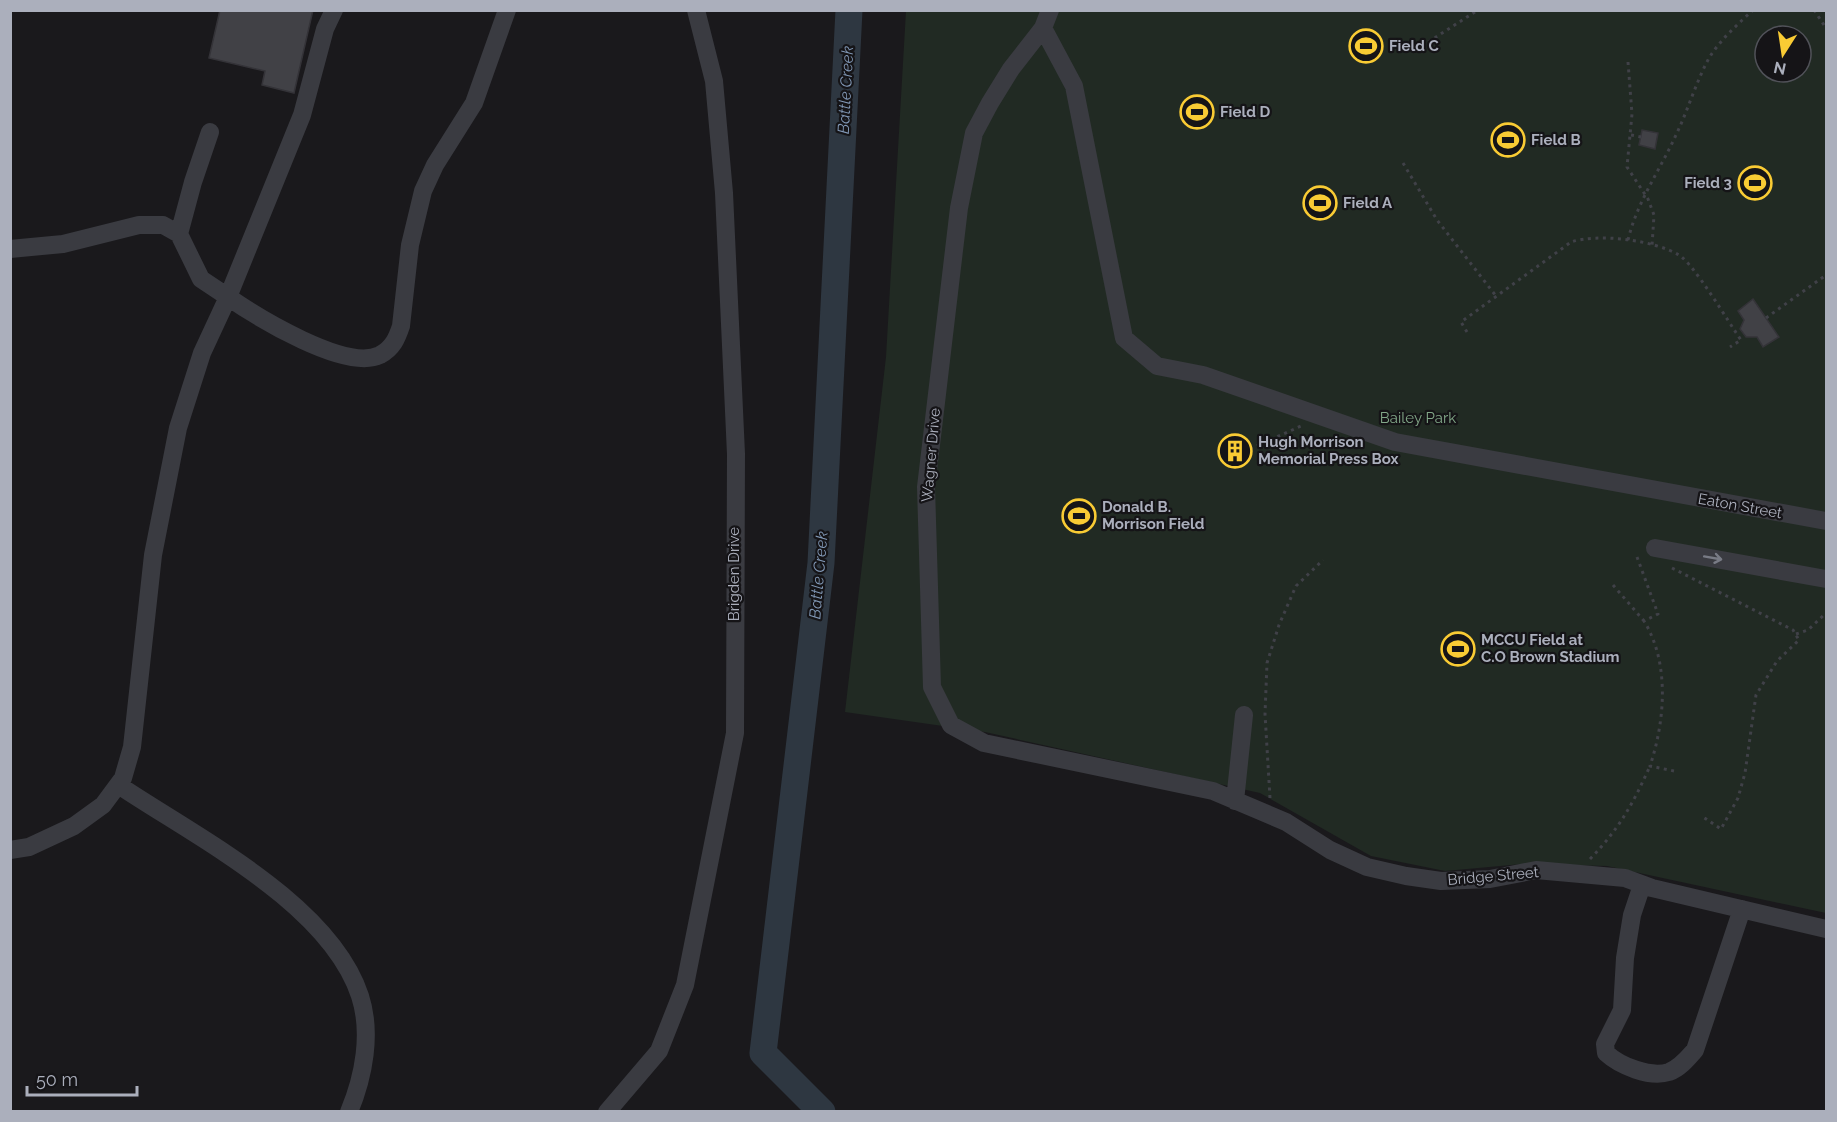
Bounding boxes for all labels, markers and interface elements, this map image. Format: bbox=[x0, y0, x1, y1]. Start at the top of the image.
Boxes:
north arrow bbox=[1753, 24, 1813, 84]
sports icon: Field C bbox=[1348, 28, 1384, 64]
place label: Field C bbox=[1389, 37, 1439, 55]
water label: Battle Creek bbox=[834, 45, 857, 135]
text: N bbox=[1772, 58, 1788, 79]
sports icon: Field D bbox=[1179, 94, 1215, 130]
place label: Field D bbox=[1220, 103, 1270, 121]
sports icon: Field B bbox=[1490, 122, 1526, 158]
place label: Field B bbox=[1531, 131, 1581, 149]
sports icon: Field 3 bbox=[1737, 165, 1773, 201]
place label: Field 3 bbox=[1684, 174, 1732, 192]
sports icon: Field A bbox=[1302, 185, 1338, 221]
place label: Field A bbox=[1343, 194, 1393, 212]
street label: Wagner Drive bbox=[918, 407, 944, 503]
park label: Bailey Park bbox=[1380, 409, 1456, 427]
building icon: Hugh Morrison Memorial Press Box bbox=[1217, 433, 1253, 469]
place label: Hugh Morrison Memorial Press Box bbox=[1258, 433, 1398, 468]
street label: Eaton Street bbox=[1696, 490, 1784, 522]
sports icon: Donald B. Morrison Field bbox=[1061, 498, 1097, 534]
place label: Donald B. Morrison Field bbox=[1102, 498, 1205, 533]
street label: Brigden Drive bbox=[725, 527, 743, 621]
water label: Battle Creek bbox=[805, 530, 832, 620]
one-way arrow bbox=[1702, 553, 1722, 564]
sports icon: MCCU Field at C.O Brown Stadium bbox=[1440, 631, 1476, 667]
place label: MCCU Field at C.O Brown Stadium bbox=[1481, 631, 1620, 666]
street label: Bridge Street bbox=[1447, 863, 1539, 889]
scale bar bbox=[27, 1059, 136, 1097]
text: 50 m bbox=[36, 1069, 78, 1090]

